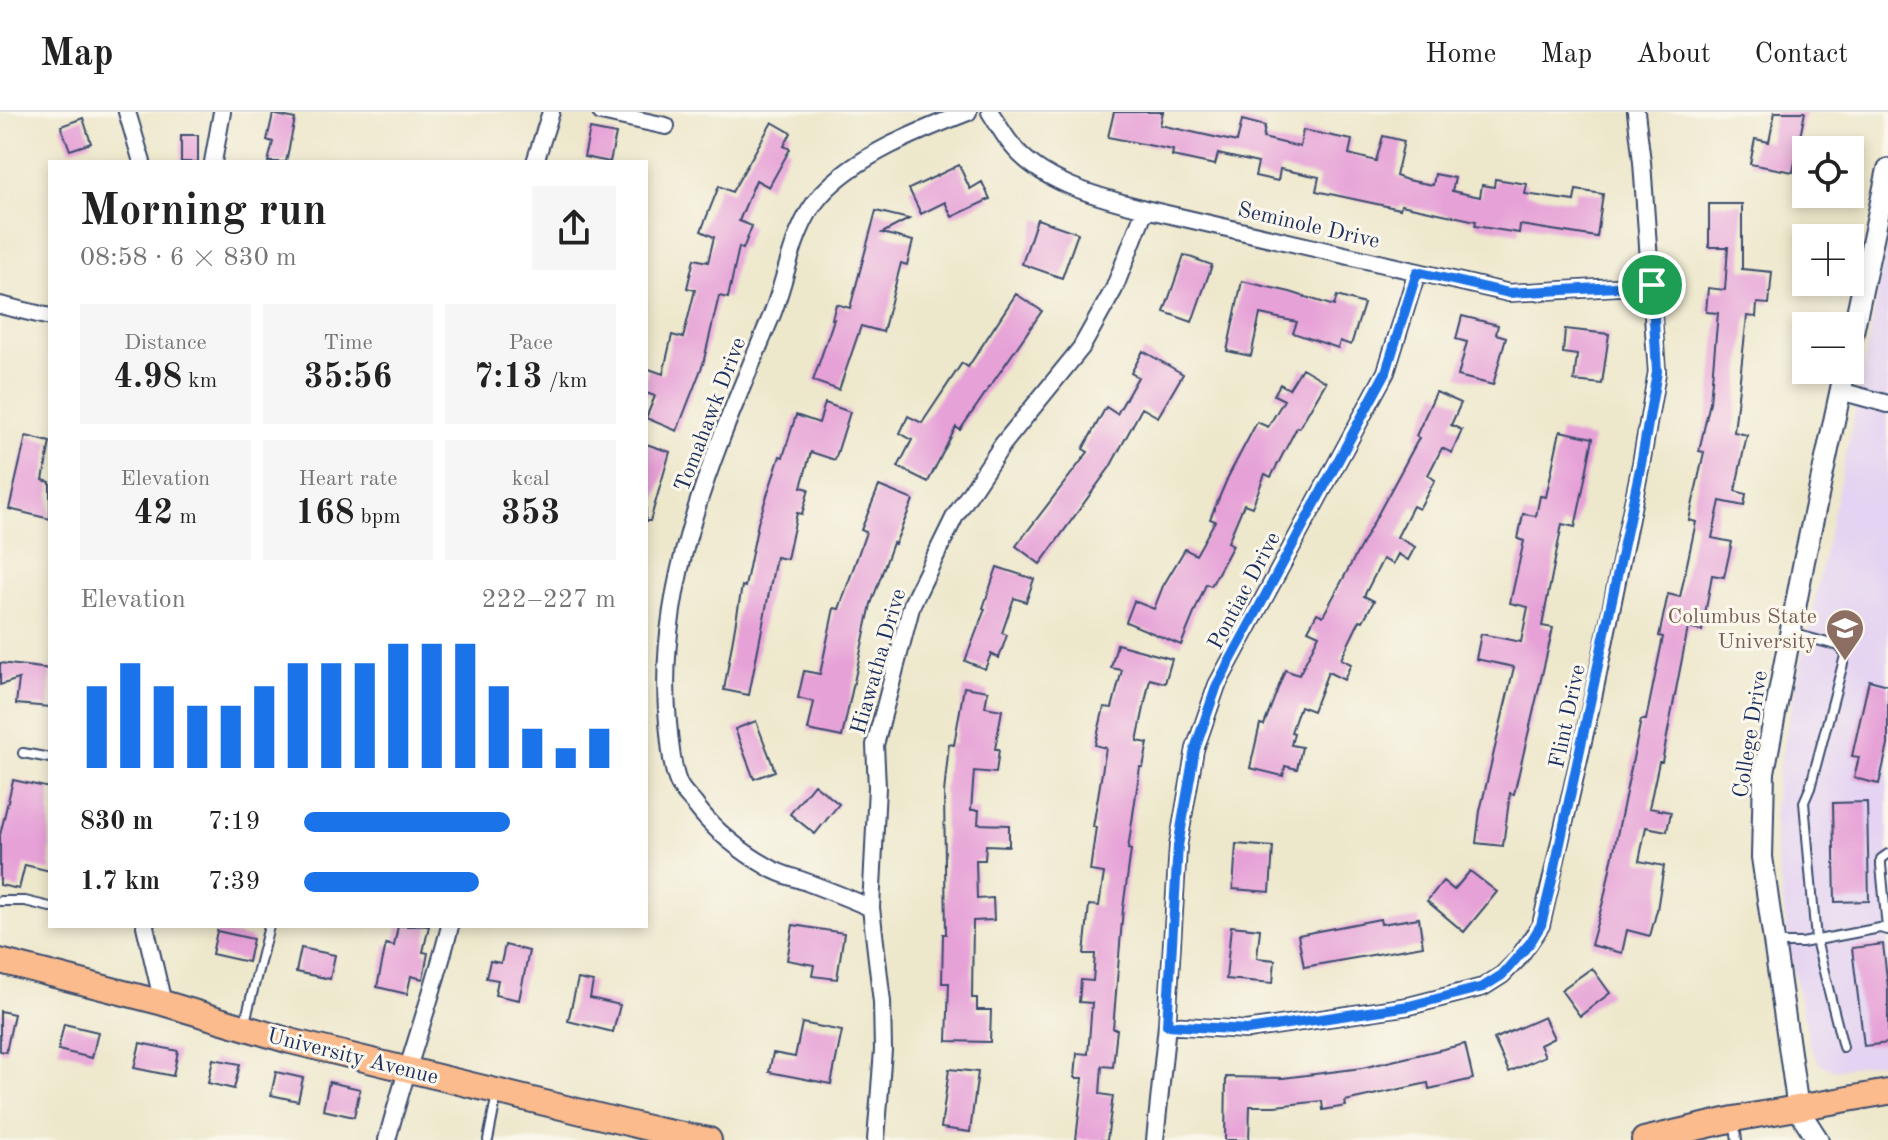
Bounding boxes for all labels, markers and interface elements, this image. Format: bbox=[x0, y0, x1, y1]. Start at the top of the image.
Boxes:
text: Map bbox=[40, 36, 114, 74]
text: Home bbox=[1425, 41, 1496, 69]
text: Map bbox=[1540, 41, 1592, 69]
text: About bbox=[1636, 41, 1711, 69]
text: Contact bbox=[1755, 41, 1848, 69]
map controls bbox=[1792, 136, 1864, 384]
button: locate bbox=[1792, 136, 1864, 208]
button: share bbox=[532, 186, 616, 270]
text: Morning run bbox=[80, 190, 327, 234]
street label: Seminole Drive bbox=[1235, 199, 1382, 253]
button: + bbox=[1792, 224, 1864, 296]
text: 08:58 · 6 × 830 m bbox=[80, 245, 297, 271]
pin bbox=[1618, 251, 1686, 319]
icon: arrive bbox=[1630, 263, 1674, 307]
button: − bbox=[1792, 312, 1864, 384]
text: Distance bbox=[124, 332, 207, 354]
text: Time bbox=[323, 332, 373, 354]
text: Pace bbox=[508, 332, 553, 354]
street label: Tomahawk Drive bbox=[671, 335, 750, 495]
text: 4.98 bbox=[113, 361, 182, 395]
text: 35:56 bbox=[304, 361, 392, 395]
text: 7:13 bbox=[474, 361, 543, 395]
text: km bbox=[182, 370, 217, 392]
text: /km bbox=[543, 370, 587, 392]
text: Elevation bbox=[121, 468, 210, 490]
text: Heart rate bbox=[299, 468, 397, 490]
text: kcal bbox=[512, 468, 550, 490]
text: 42 bbox=[134, 497, 173, 531]
text: 168 bbox=[295, 497, 354, 531]
text: 353 bbox=[501, 497, 560, 531]
text: m bbox=[173, 506, 197, 528]
text: bpm bbox=[354, 506, 401, 528]
street label: Pontiac Drive bbox=[1205, 529, 1285, 653]
street label: Hiawatha Drive bbox=[848, 586, 910, 737]
text: Elevation bbox=[80, 587, 186, 613]
text: 222–227 m bbox=[481, 587, 616, 613]
place label: Columbus State University bbox=[1667, 606, 1817, 653]
school or university icon: Columbus State University bbox=[1824, 607, 1866, 662]
street label: Flint Drive bbox=[1546, 663, 1590, 770]
street label: College Drive bbox=[1730, 669, 1772, 800]
text: 830 m bbox=[80, 809, 153, 835]
text: 7:19 bbox=[208, 809, 261, 835]
text: 1.7 km bbox=[80, 869, 160, 895]
text: 7:39 bbox=[208, 869, 261, 895]
street label: University Avenue bbox=[265, 1025, 440, 1089]

